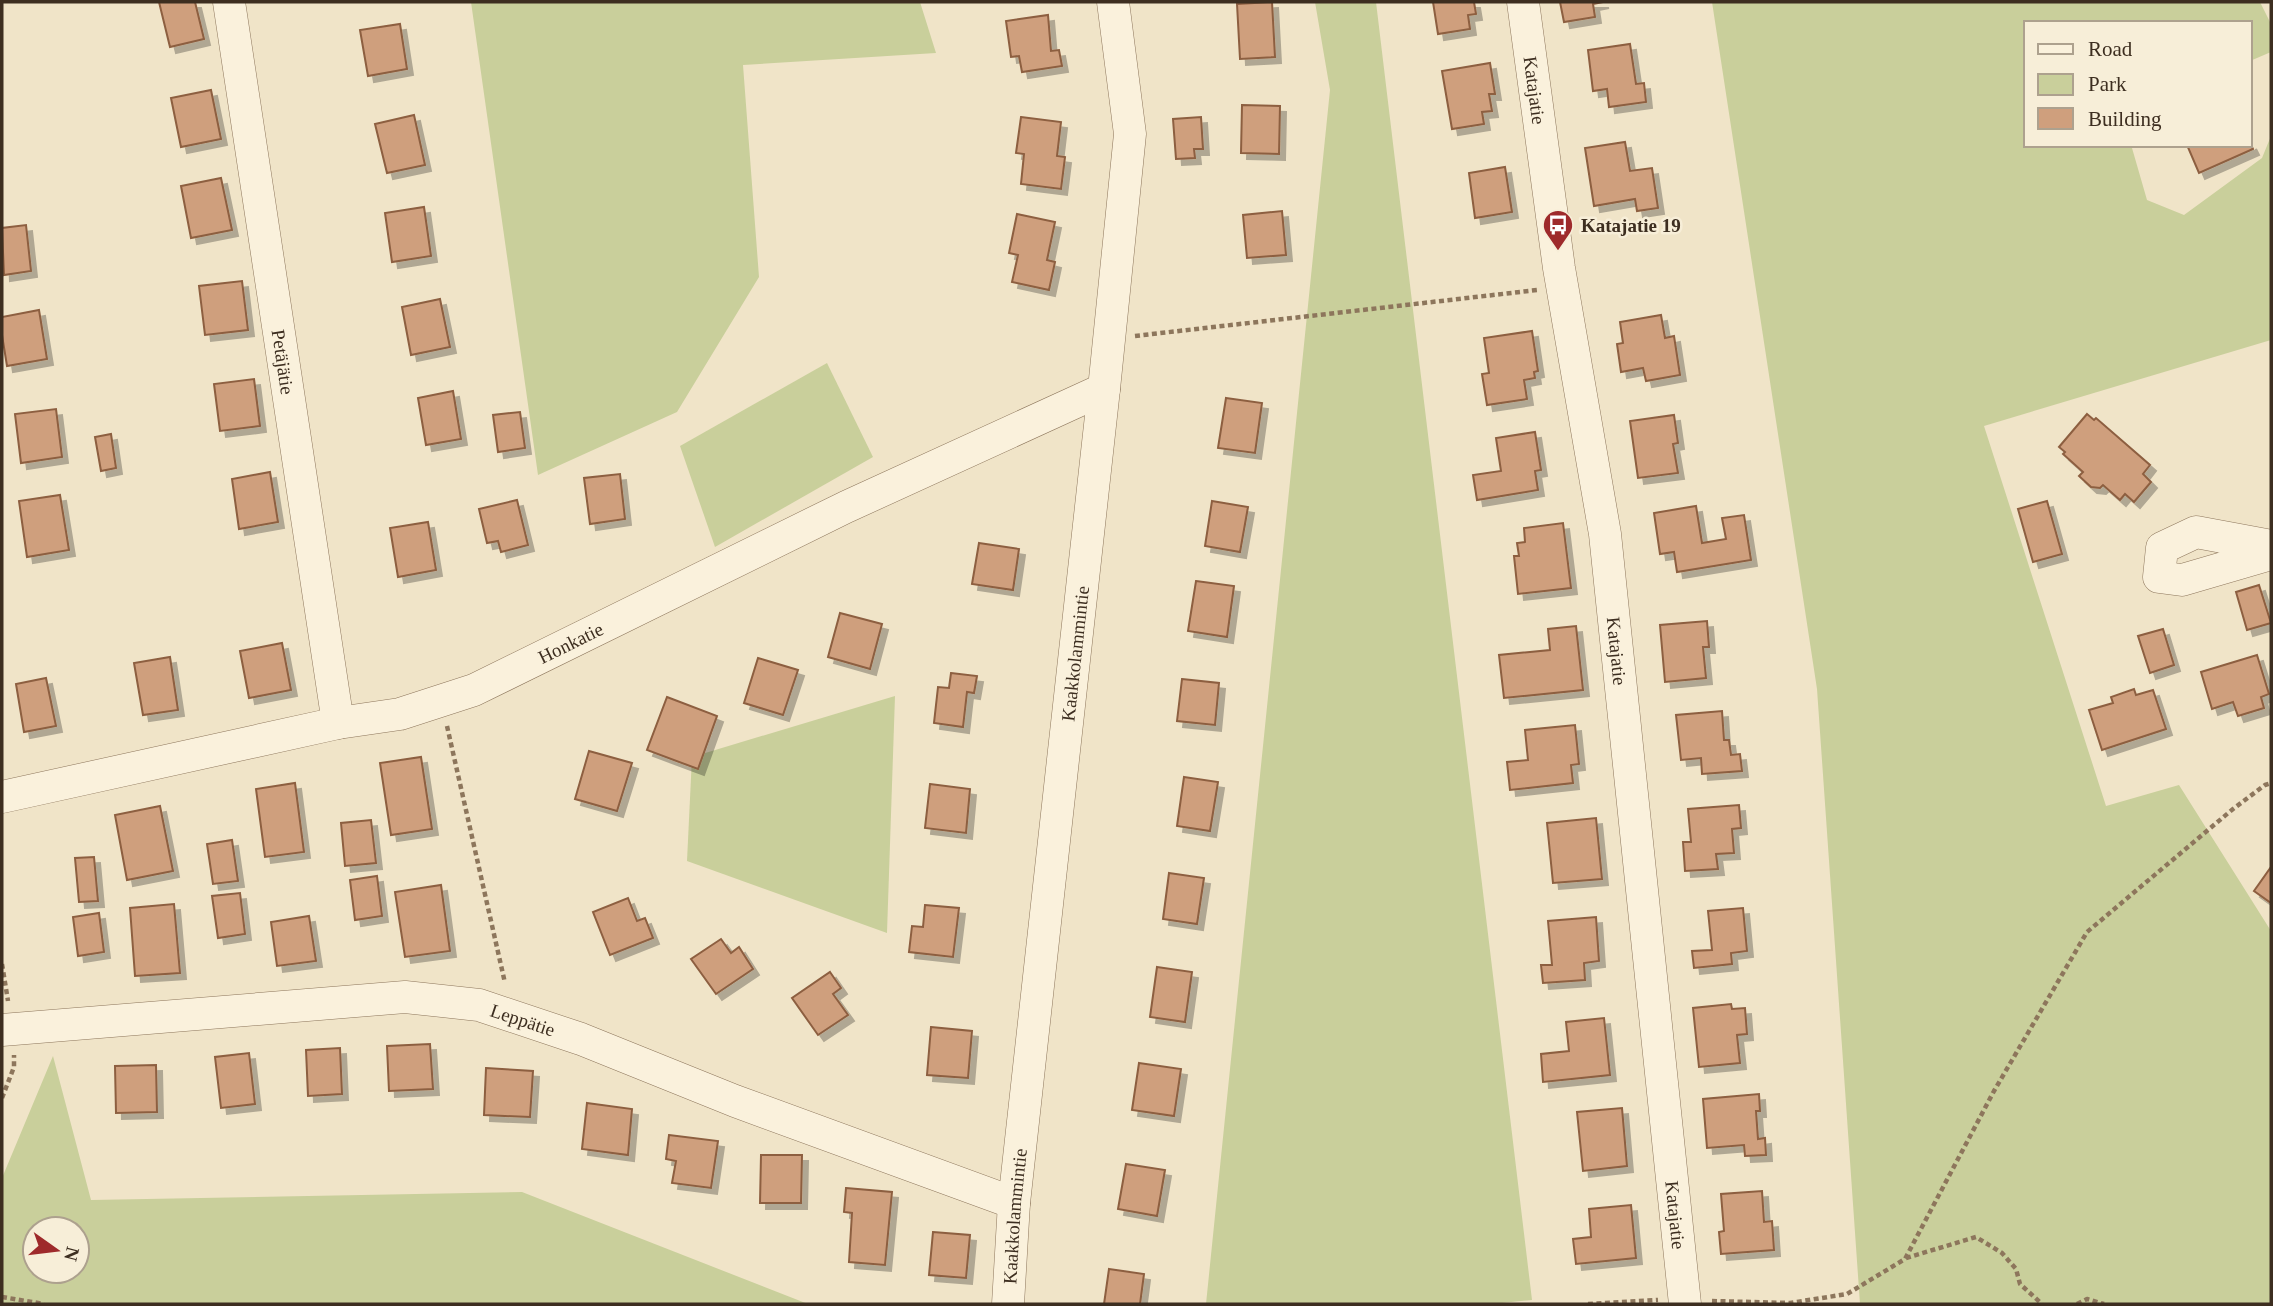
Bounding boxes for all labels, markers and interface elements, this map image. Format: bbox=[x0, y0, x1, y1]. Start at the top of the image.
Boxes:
legend bbox=[2024, 21, 2252, 147]
text: Road bbox=[2088, 37, 2133, 61]
street label: Katajatie bbox=[1520, 55, 1550, 126]
text: Park bbox=[2088, 72, 2127, 96]
text: Building bbox=[2088, 107, 2162, 131]
bus stop icon: Katajatie 19 bbox=[1541, 208, 1575, 252]
place label: Katajatie 19 bbox=[1581, 215, 1681, 236]
street label: Petäjätie bbox=[268, 328, 299, 396]
street label: Kaakkolammintie bbox=[1057, 585, 1093, 722]
street label: Katajatie bbox=[1603, 616, 1631, 686]
street label: Honkatie bbox=[535, 618, 606, 667]
street label: Leppätie bbox=[488, 999, 558, 1040]
street label: Kaakkolammintie bbox=[999, 1147, 1030, 1285]
street label: Katajatie bbox=[1662, 1180, 1690, 1250]
north arrow bbox=[21, 1215, 91, 1285]
text: N bbox=[60, 1245, 84, 1263]

